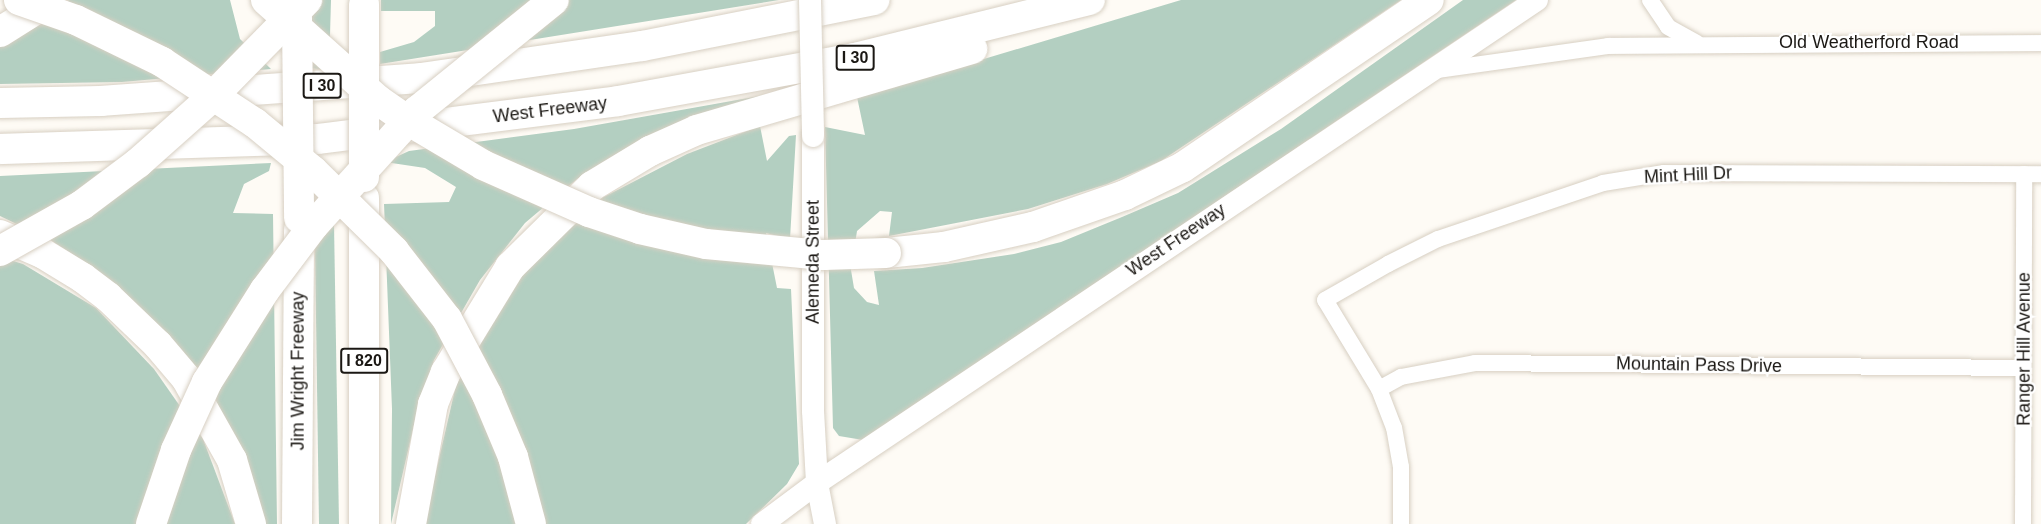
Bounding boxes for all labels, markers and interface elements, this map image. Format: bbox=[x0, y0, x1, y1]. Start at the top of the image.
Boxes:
street label: Old Weatherford Road bbox=[1779, 31, 1959, 53]
road number: I 30 bbox=[836, 45, 874, 71]
road number: I 30 bbox=[302, 73, 342, 99]
street label: West Freeway bbox=[492, 92, 608, 128]
street label: Mint Hill Dr bbox=[1643, 162, 1733, 188]
street label: West Freeway bbox=[1122, 199, 1230, 281]
street label: Alemeda Street bbox=[802, 200, 824, 324]
street label: Ranger Hill Avenue bbox=[2013, 272, 2035, 426]
street label: Jim Wright Freeway bbox=[287, 292, 309, 450]
road number: I 820 bbox=[340, 348, 388, 374]
street label: Mountain Pass Drive bbox=[1616, 353, 1782, 377]

